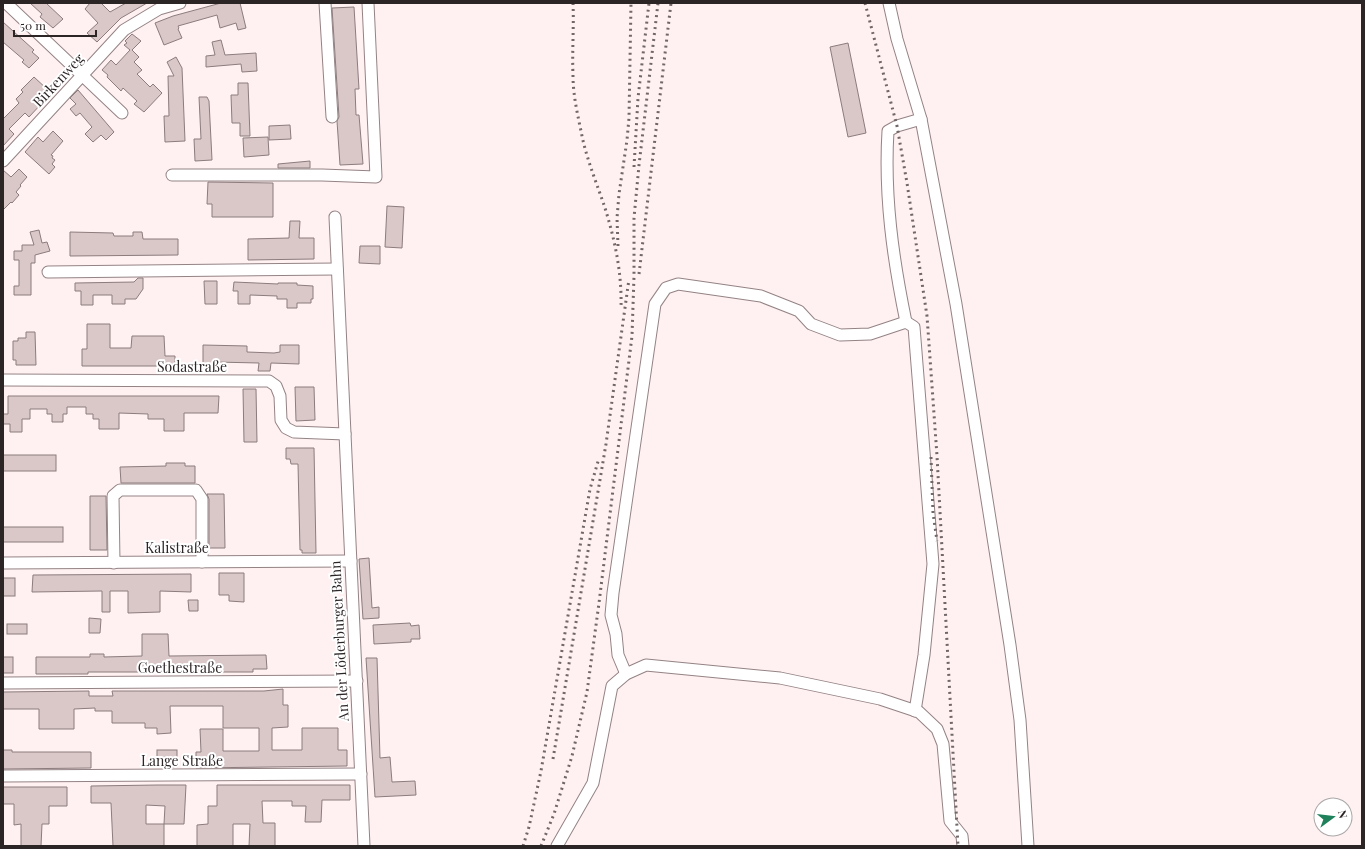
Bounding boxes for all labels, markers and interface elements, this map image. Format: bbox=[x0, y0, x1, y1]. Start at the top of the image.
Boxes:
scale bar bbox=[14, 12, 96, 38]
text: 50 m bbox=[20, 17, 46, 33]
street label: Birkenweg bbox=[28, 49, 88, 111]
street label: Sodastraße bbox=[157, 357, 227, 376]
street label: Kalistraße bbox=[145, 538, 209, 557]
street label: An der Löderburger Bahn bbox=[325, 560, 353, 723]
street label: Goethestraße bbox=[138, 658, 222, 677]
street label: Lange Straße bbox=[141, 751, 223, 770]
north arrow bbox=[1313, 797, 1353, 837]
text: N bbox=[1335, 809, 1351, 820]

